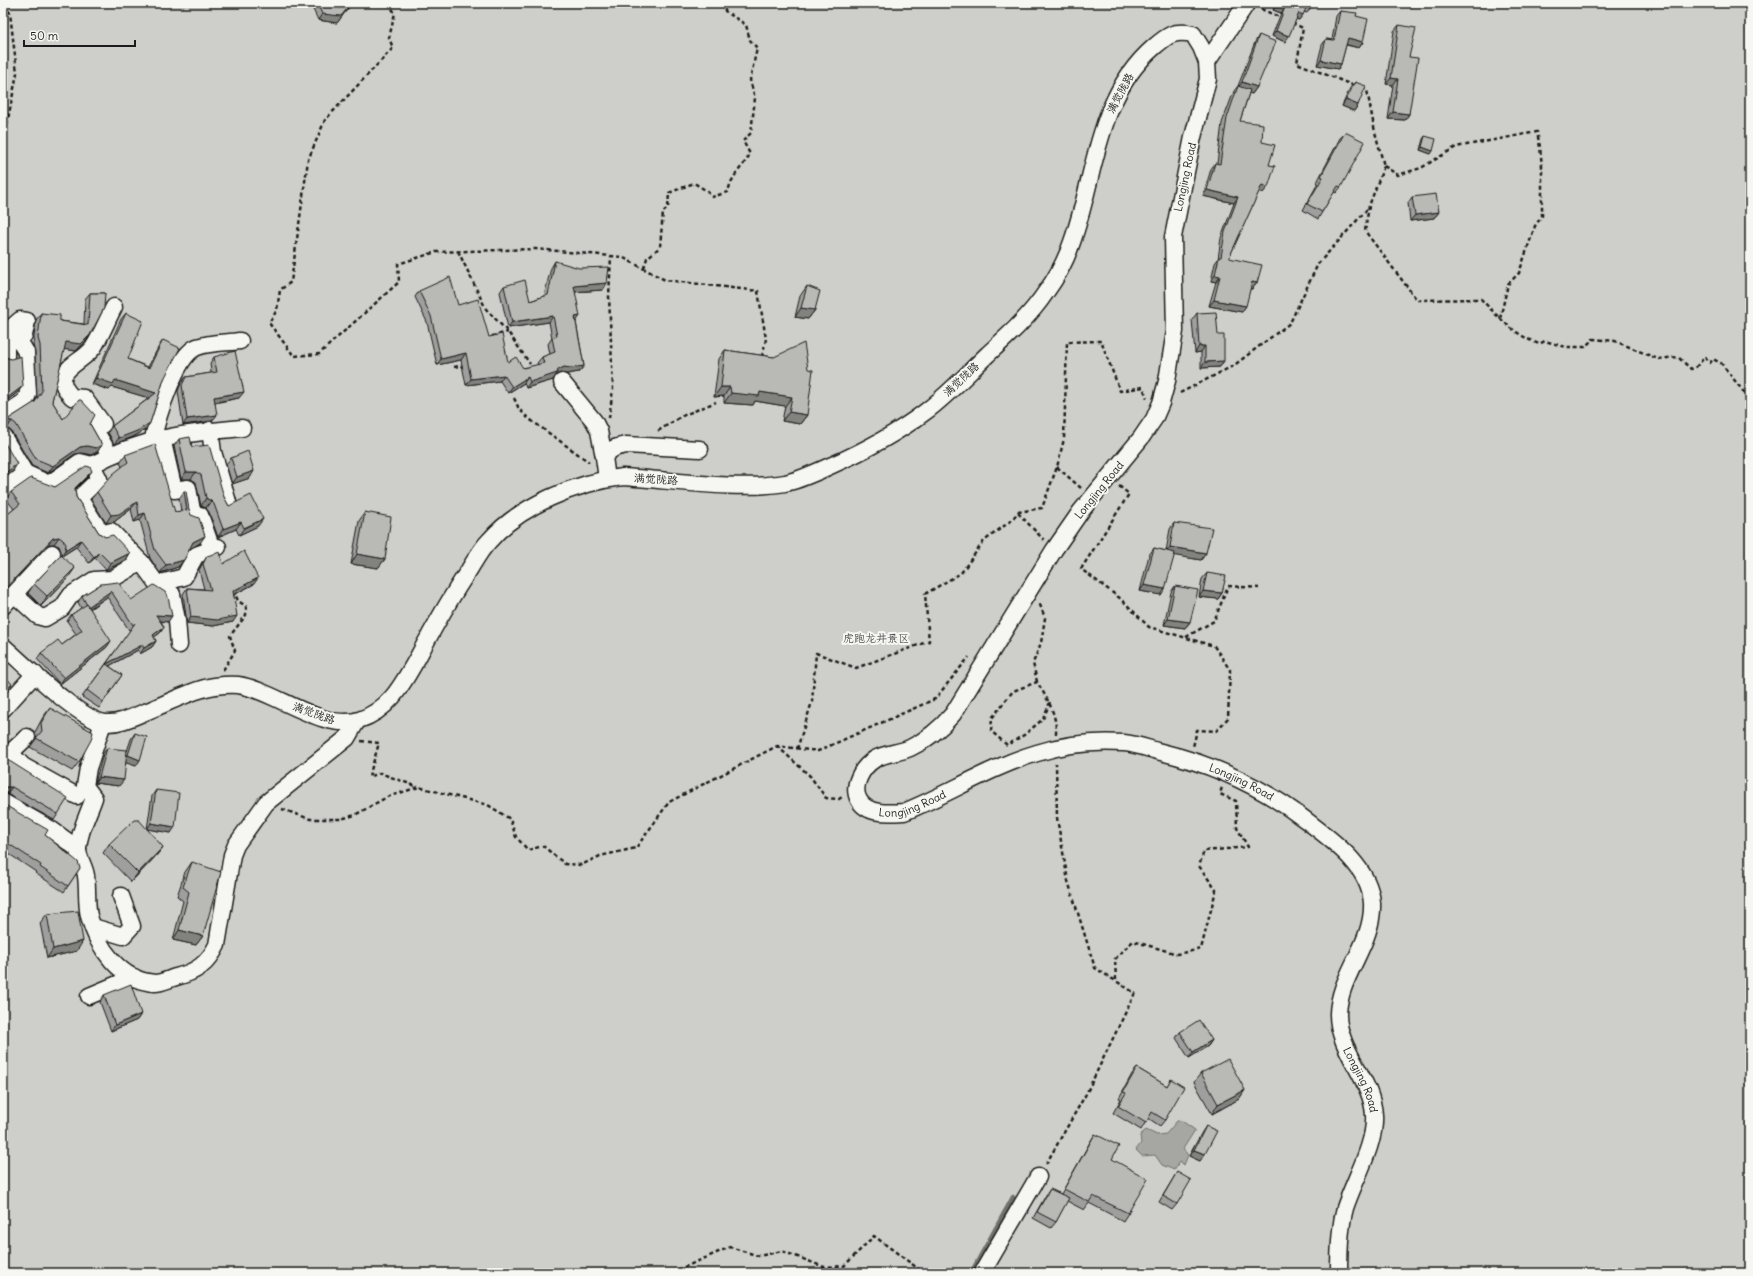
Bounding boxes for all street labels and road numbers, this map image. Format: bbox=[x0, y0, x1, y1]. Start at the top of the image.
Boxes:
street label: 满觉陇路 bbox=[1103, 70, 1137, 116]
street label: Longjing Road bbox=[1171, 141, 1199, 213]
street label: 满觉陇路 bbox=[940, 359, 982, 399]
street label: Longjing Road bbox=[1071, 458, 1127, 522]
street label: 满觉陇路 bbox=[634, 470, 678, 488]
street label: 满觉陇路 bbox=[291, 699, 337, 727]
street label: Longjing Road bbox=[1207, 760, 1277, 804]
street label: Longjing Road bbox=[878, 787, 949, 820]
street label: Longjing Road bbox=[1340, 1045, 1381, 1114]

